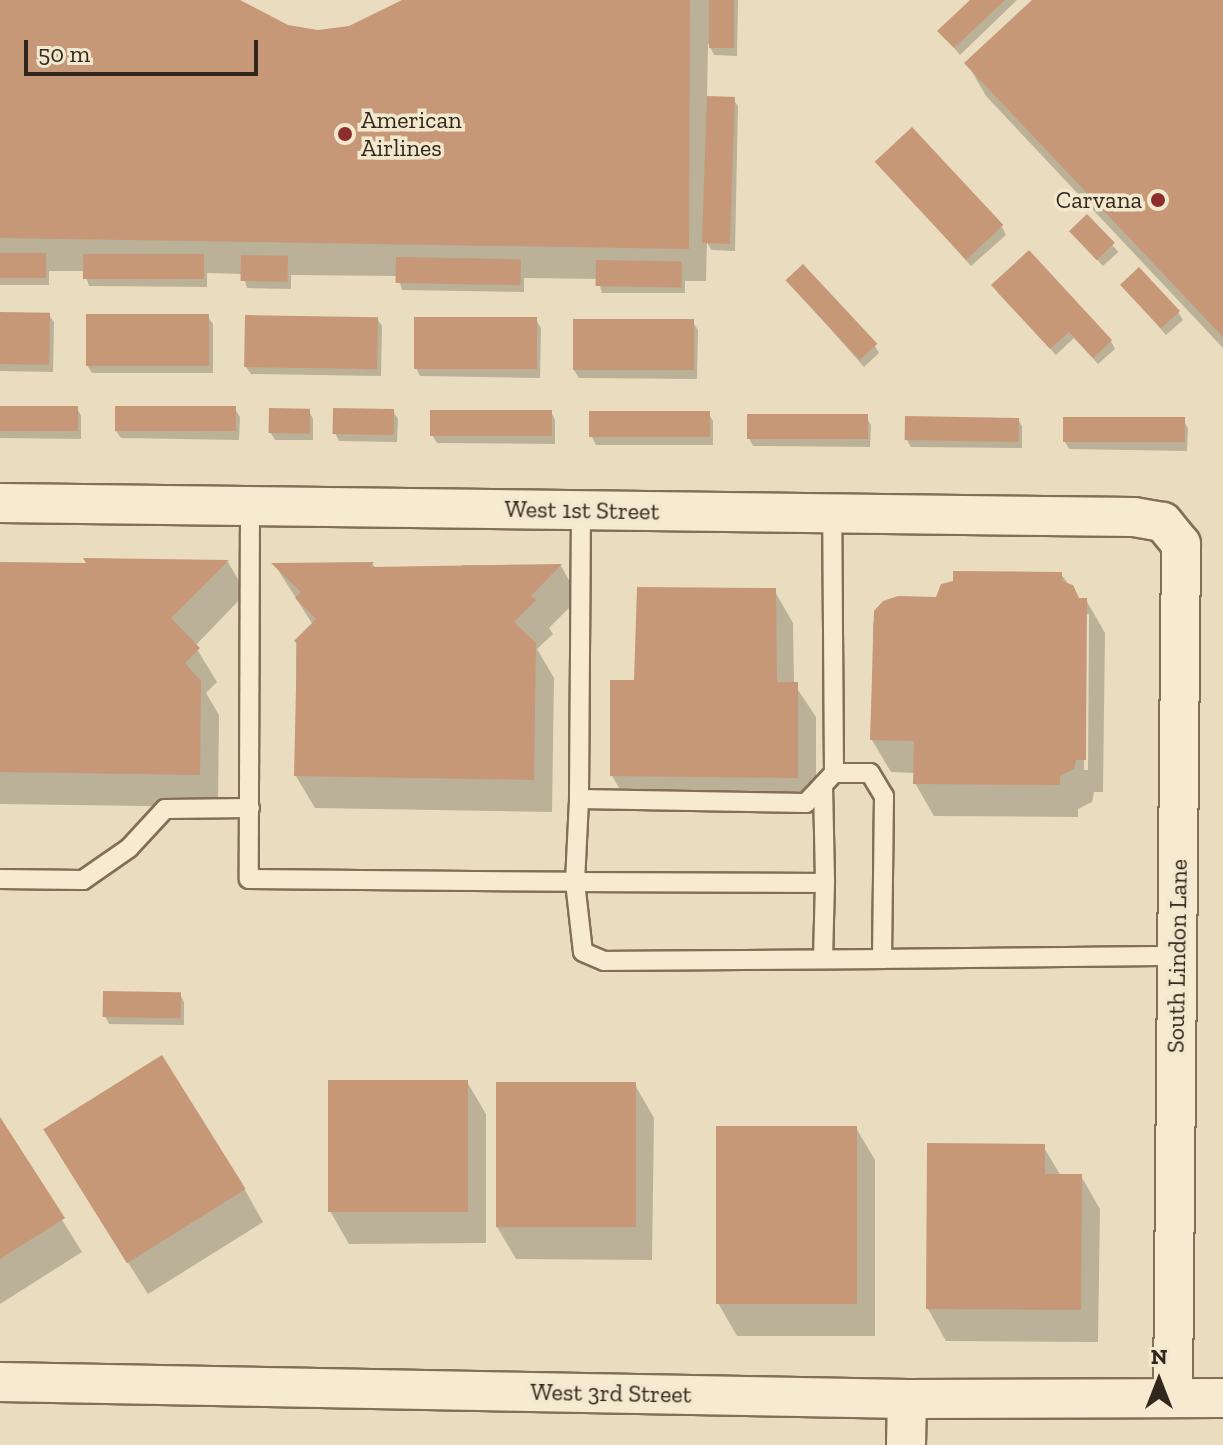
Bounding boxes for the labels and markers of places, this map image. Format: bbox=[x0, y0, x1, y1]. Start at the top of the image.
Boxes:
place label: American Airlines bbox=[361, 106, 462, 162]
marker: American Airlines bbox=[336, 125, 354, 143]
place label: Carvana bbox=[1056, 186, 1142, 214]
marker: Carvana bbox=[1149, 191, 1167, 209]

